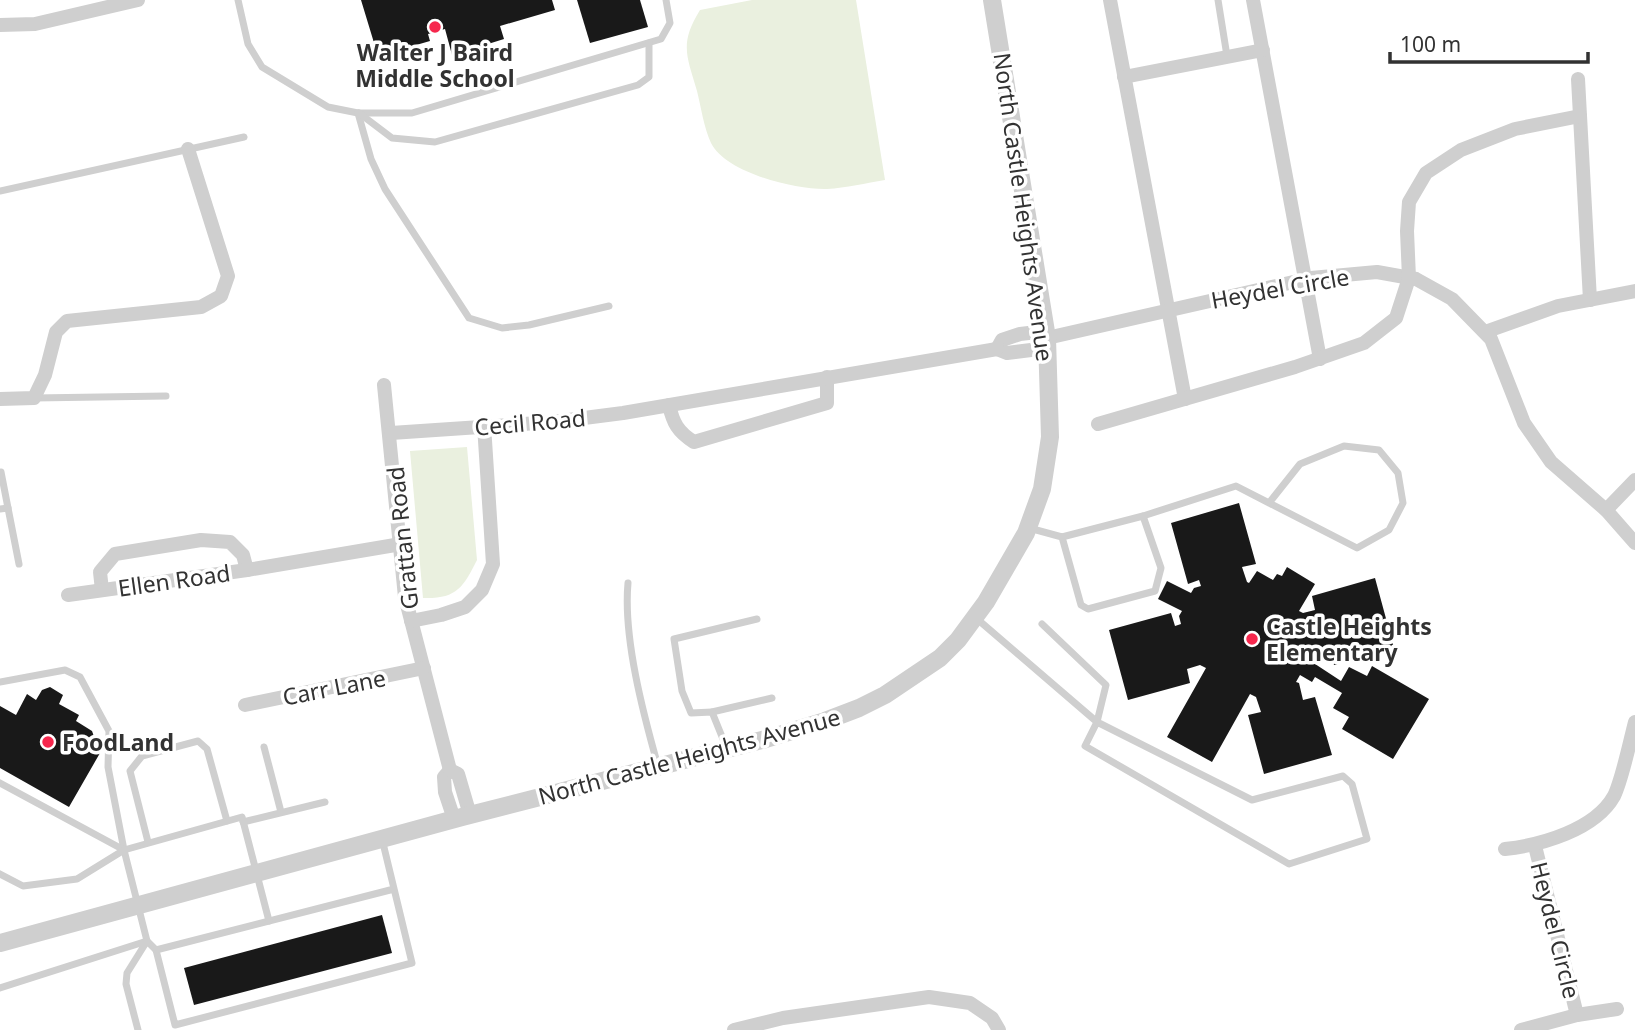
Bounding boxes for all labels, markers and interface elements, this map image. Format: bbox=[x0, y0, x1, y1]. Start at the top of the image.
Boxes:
marker: Walter J Baird Middle School bbox=[427, 19, 443, 35]
scale bar bbox=[1390, 21, 1588, 65]
text: 100 m bbox=[1400, 30, 1461, 58]
place label: Walter J Baird Middle School bbox=[355, 36, 515, 94]
street label: North Castle Heights Avenue bbox=[986, 51, 1062, 363]
street label: Heydel Circle bbox=[1208, 260, 1352, 316]
street label: Cecil Road bbox=[473, 401, 587, 443]
street label: Grattan Road bbox=[379, 465, 425, 611]
street label: Ellen Road bbox=[116, 556, 232, 604]
place label: Castle Heights Elementary bbox=[1266, 610, 1432, 668]
marker: Castle Heights Elementary bbox=[1244, 631, 1260, 647]
street label: Carr Lane bbox=[280, 661, 388, 713]
street label: North Castle Heights Avenue bbox=[534, 700, 844, 812]
place label: FoodLand bbox=[62, 726, 174, 758]
marker: FoodLand bbox=[40, 734, 56, 750]
street label: Heydel Circle bbox=[1524, 858, 1588, 1002]

